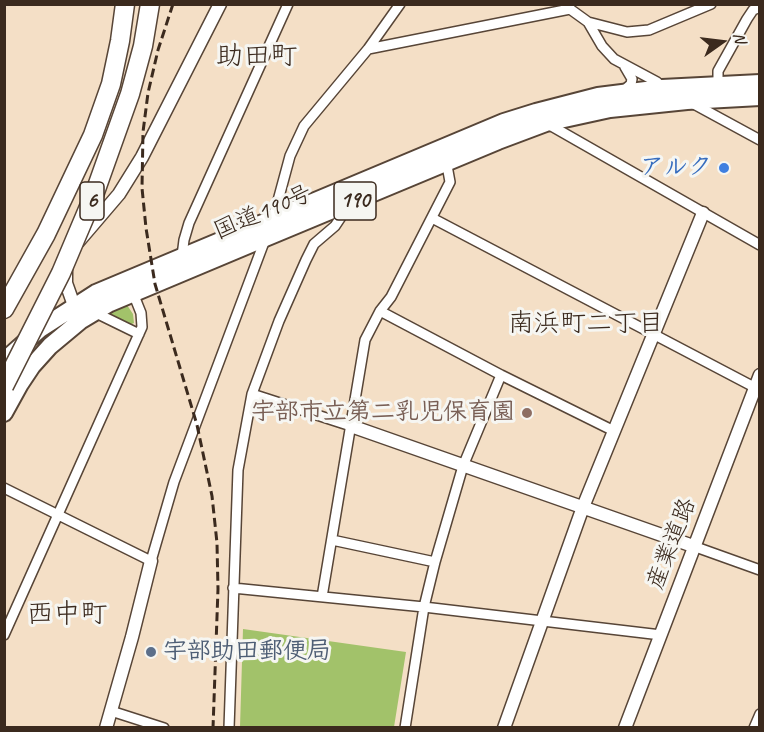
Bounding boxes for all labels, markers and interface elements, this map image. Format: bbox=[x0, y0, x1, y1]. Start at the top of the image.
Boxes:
north arrow bbox=[692, 12, 752, 72]
text: N bbox=[729, 30, 750, 45]
district label: 助田町 bbox=[217, 41, 297, 73]
place label: アルク bbox=[640, 154, 712, 182]
marker: アルク bbox=[717, 161, 731, 175]
street label: 国道190号 bbox=[209, 179, 317, 247]
road number: 6 bbox=[80, 182, 104, 220]
road number: 190 bbox=[334, 182, 376, 220]
district label: 南浜町二丁目 bbox=[508, 308, 664, 340]
place label: 宇部市立第二乳児保育園 bbox=[251, 399, 515, 427]
marker: 宇部市立第二乳児保育園 bbox=[520, 406, 534, 420]
street label: 産業道路 bbox=[641, 494, 703, 594]
district label: 西中町 bbox=[27, 599, 107, 631]
place label: 宇部助田郵便局 bbox=[163, 638, 331, 666]
marker: 宇部助田郵便局 bbox=[144, 645, 158, 659]

